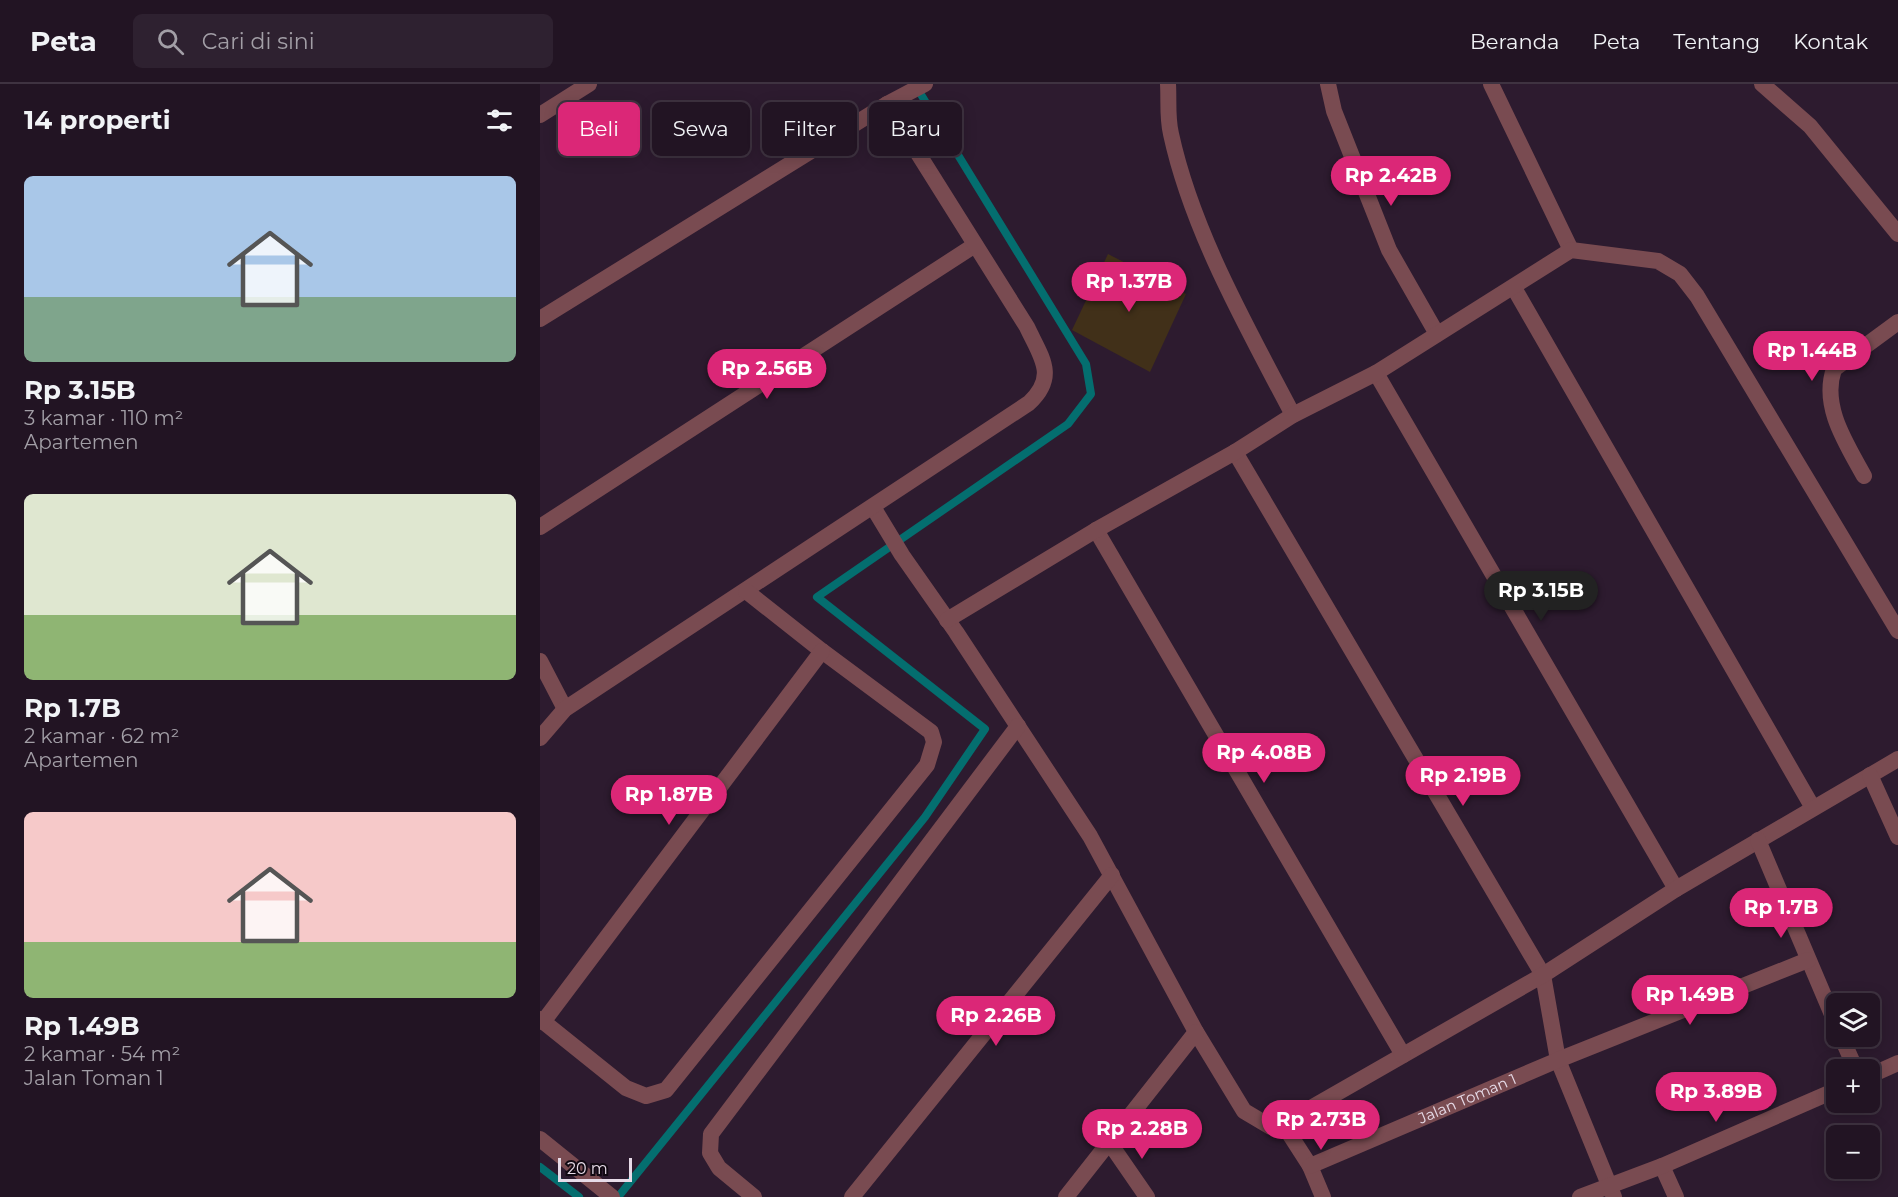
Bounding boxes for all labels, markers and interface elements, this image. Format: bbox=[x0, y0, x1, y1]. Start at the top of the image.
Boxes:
search box bbox=[133, 14, 553, 68]
text: Peta bbox=[30, 24, 97, 58]
icon: search bbox=[154, 25, 187, 58]
text: Cari di sini bbox=[202, 28, 315, 55]
text: Beranda bbox=[1470, 29, 1559, 54]
text: Peta bbox=[1592, 29, 1640, 54]
text: Tentang bbox=[1673, 29, 1760, 54]
text: Kontak bbox=[1793, 29, 1868, 54]
chip: Beli bbox=[558, 102, 640, 156]
chip: Sewa bbox=[652, 102, 750, 156]
chip: Filter bbox=[762, 102, 857, 156]
chip: Baru bbox=[869, 102, 962, 156]
text: 14 properti bbox=[24, 104, 171, 136]
icon: filters bbox=[483, 104, 516, 137]
pin: Rp 2.42B bbox=[1329, 156, 1453, 207]
text: Rp 2.42B bbox=[1345, 163, 1437, 187]
icon: home bbox=[216, 215, 324, 323]
pin: Rp 1.37B bbox=[1067, 262, 1191, 313]
text: Rp 1.37B bbox=[1086, 269, 1172, 293]
pin: Rp 1.44B bbox=[1750, 331, 1874, 382]
text: Rp 1.44B bbox=[1767, 338, 1857, 362]
pin: Rp 2.56B bbox=[705, 349, 829, 400]
text: Rp 2.56B bbox=[721, 356, 813, 380]
text: Rp 3.15B bbox=[24, 374, 136, 406]
text: 3 kamar · 110 m² bbox=[24, 406, 183, 430]
text: Apartemen bbox=[24, 430, 139, 454]
icon: home bbox=[216, 533, 324, 641]
pin: Rp 3.15B bbox=[1479, 571, 1603, 622]
text: Rp 3.15B bbox=[1498, 578, 1584, 602]
text: Rp 1.7B bbox=[24, 692, 121, 724]
text: 2 kamar · 62 m² bbox=[24, 724, 179, 748]
pin: Rp 4.08B bbox=[1202, 733, 1326, 784]
text: Rp 4.08B bbox=[1216, 740, 1312, 764]
text: Apartemen bbox=[24, 748, 139, 772]
pin: Rp 2.19B bbox=[1401, 756, 1525, 807]
text: Rp 2.19B bbox=[1420, 763, 1506, 787]
pin: Rp 1.87B bbox=[607, 775, 731, 826]
text: Rp 1.87B bbox=[625, 782, 713, 806]
icon: home bbox=[216, 851, 324, 959]
pin: Rp 1.7B bbox=[1726, 888, 1836, 939]
text: Rp 1.7B bbox=[1744, 895, 1818, 919]
pin: Rp 1.49B bbox=[1628, 975, 1752, 1026]
text: Rp 1.49B bbox=[1646, 982, 1734, 1006]
map controls bbox=[1826, 993, 1880, 1179]
button: layers bbox=[1826, 993, 1880, 1047]
pin: Rp 2.26B bbox=[934, 996, 1058, 1047]
text: Rp 2.26B bbox=[950, 1003, 1042, 1027]
text: Rp 1.49B bbox=[24, 1010, 140, 1042]
text: 2 kamar · 54 m² bbox=[24, 1042, 180, 1066]
button: + bbox=[1826, 1059, 1880, 1113]
text: Jalan Toman 1 bbox=[24, 1066, 164, 1090]
street label: Jalan Toman 1 bbox=[1414, 1069, 1519, 1128]
pin: Rp 3.89B bbox=[1654, 1072, 1778, 1123]
text: Rp 3.89B bbox=[1670, 1079, 1762, 1103]
pin: Rp 2.73B bbox=[1259, 1100, 1383, 1151]
text: Rp 2.73B bbox=[1276, 1107, 1366, 1131]
pin: Rp 2.28B bbox=[1080, 1109, 1204, 1160]
text: Rp 2.28B bbox=[1096, 1116, 1188, 1140]
button: − bbox=[1826, 1125, 1880, 1179]
scale bar bbox=[558, 1155, 632, 1182]
text: 20 m bbox=[567, 1159, 608, 1178]

